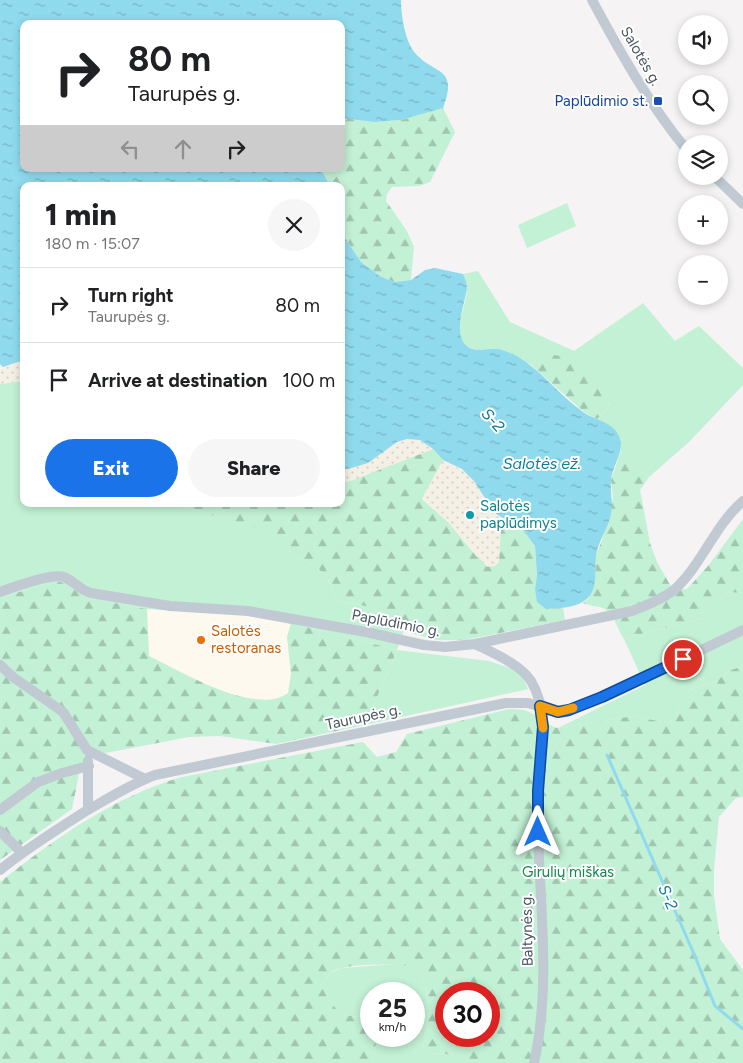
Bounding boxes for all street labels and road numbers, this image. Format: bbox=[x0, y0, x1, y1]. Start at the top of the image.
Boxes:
street label: Salotės g. bbox=[617, 23, 665, 89]
street label: Paplūdimio g. bbox=[350, 606, 442, 640]
street label: Taurupės g. bbox=[324, 700, 402, 734]
street label: Baltynės g. bbox=[517, 893, 537, 967]

